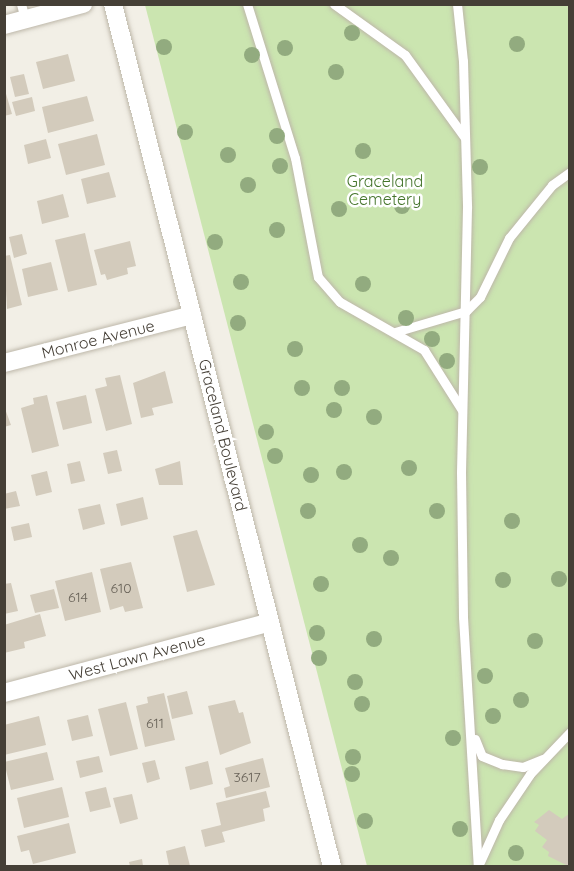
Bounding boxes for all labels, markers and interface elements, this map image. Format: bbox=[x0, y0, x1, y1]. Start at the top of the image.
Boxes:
park label: Graceland Cemetery bbox=[347, 171, 423, 209]
street label: Monroe Avenue bbox=[40, 316, 156, 362]
street label: Graceland Boulevard bbox=[195, 357, 251, 513]
house number: 610 bbox=[111, 580, 131, 596]
house number: 614 bbox=[68, 589, 88, 605]
street label: West Lawn Avenue bbox=[67, 630, 207, 684]
house number: 611 bbox=[146, 715, 164, 731]
house number: 3617 bbox=[233, 769, 261, 785]

